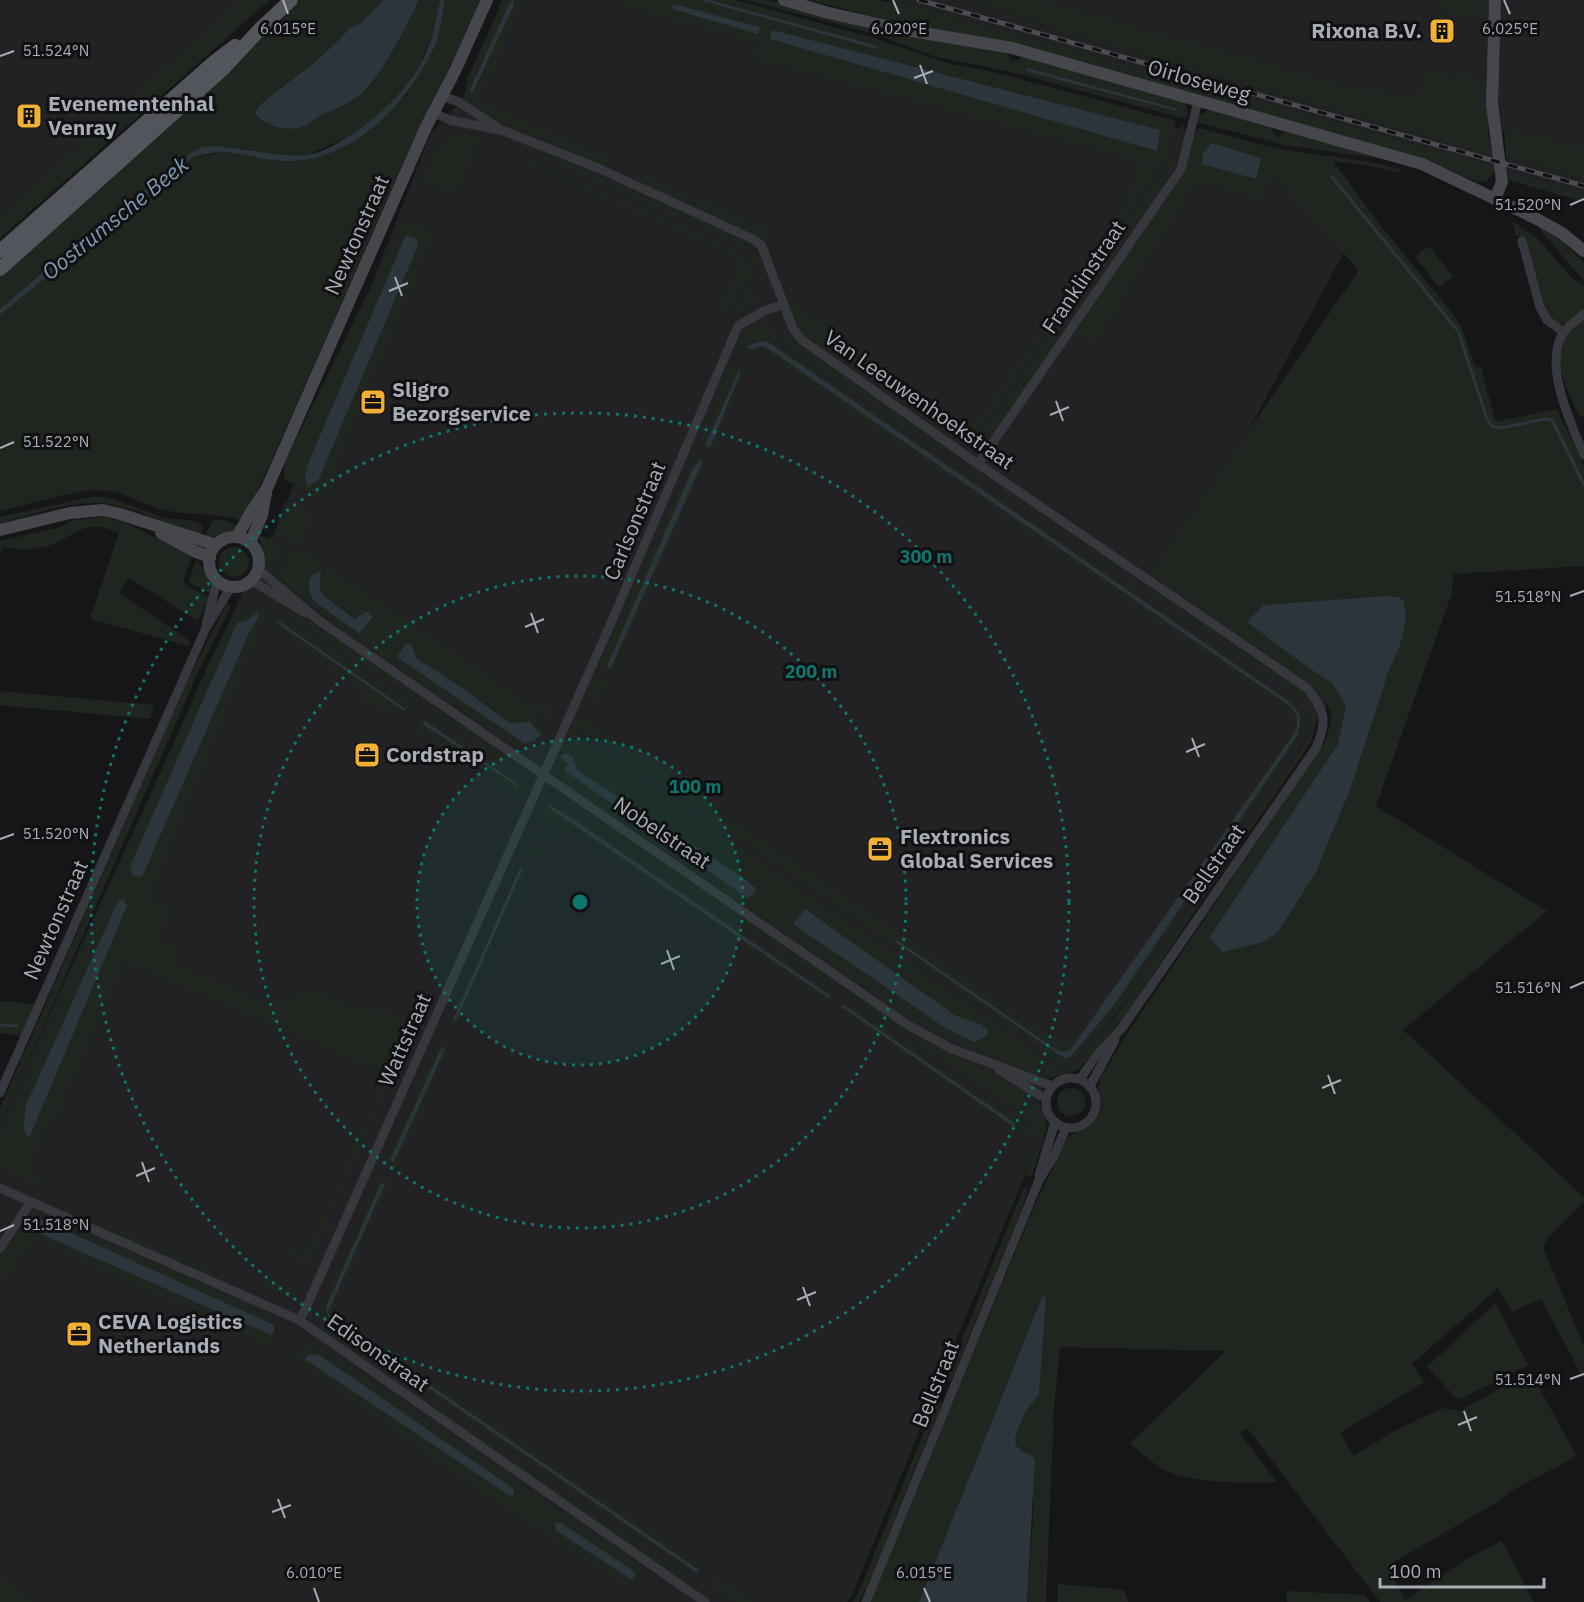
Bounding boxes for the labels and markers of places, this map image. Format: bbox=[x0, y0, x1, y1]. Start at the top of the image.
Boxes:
place label: Rixona B.V. bbox=[1311, 16, 1422, 44]
building icon: Rixona B.V. bbox=[1427, 16, 1457, 46]
place label: Evenementenhal Venray bbox=[48, 89, 214, 141]
building icon: Evenementenhal Venray bbox=[14, 101, 44, 131]
place label: Sligro Bezorgservice bbox=[392, 375, 531, 427]
office icon: Sligro Bezorgservice bbox=[358, 387, 388, 417]
office icon: Cordstrap bbox=[352, 740, 382, 770]
place label: Cordstrap bbox=[386, 740, 484, 768]
place label: Flextronics Global Services bbox=[900, 822, 1053, 874]
office icon: Flextronics Global Services bbox=[865, 834, 895, 864]
centre of rings bbox=[570, 892, 590, 912]
place label: CEVA Logistics Netherlands bbox=[98, 1307, 243, 1359]
office icon: CEVA Logistics Netherlands bbox=[64, 1319, 94, 1349]

